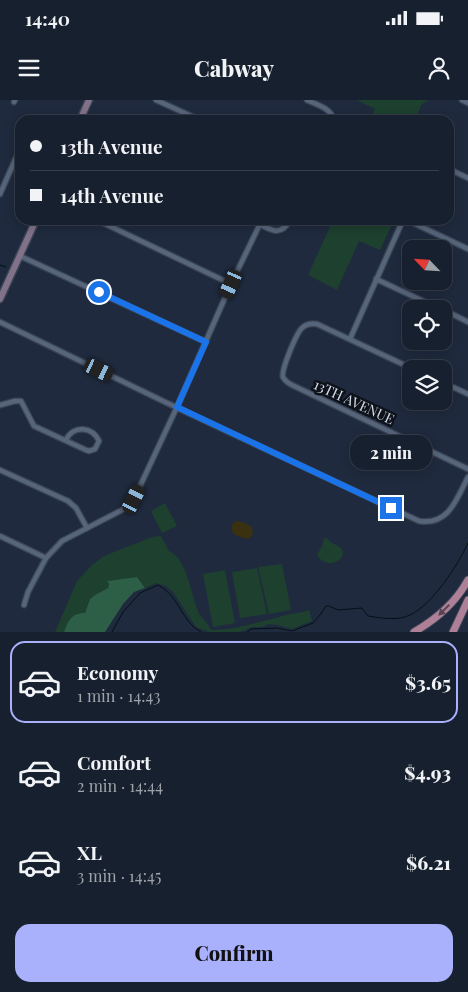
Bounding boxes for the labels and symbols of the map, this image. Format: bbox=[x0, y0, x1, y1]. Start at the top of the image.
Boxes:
north arrow bbox=[402, 240, 452, 290]
car bbox=[218, 267, 243, 301]
route start bbox=[88, 281, 110, 303]
car bbox=[82, 357, 115, 383]
street label: 13TH AVENUE bbox=[311, 375, 398, 429]
callout: 2 min bbox=[350, 436, 432, 470]
car bbox=[120, 482, 147, 516]
route end bbox=[380, 497, 402, 519]
one-way arrow bbox=[438, 604, 450, 616]

